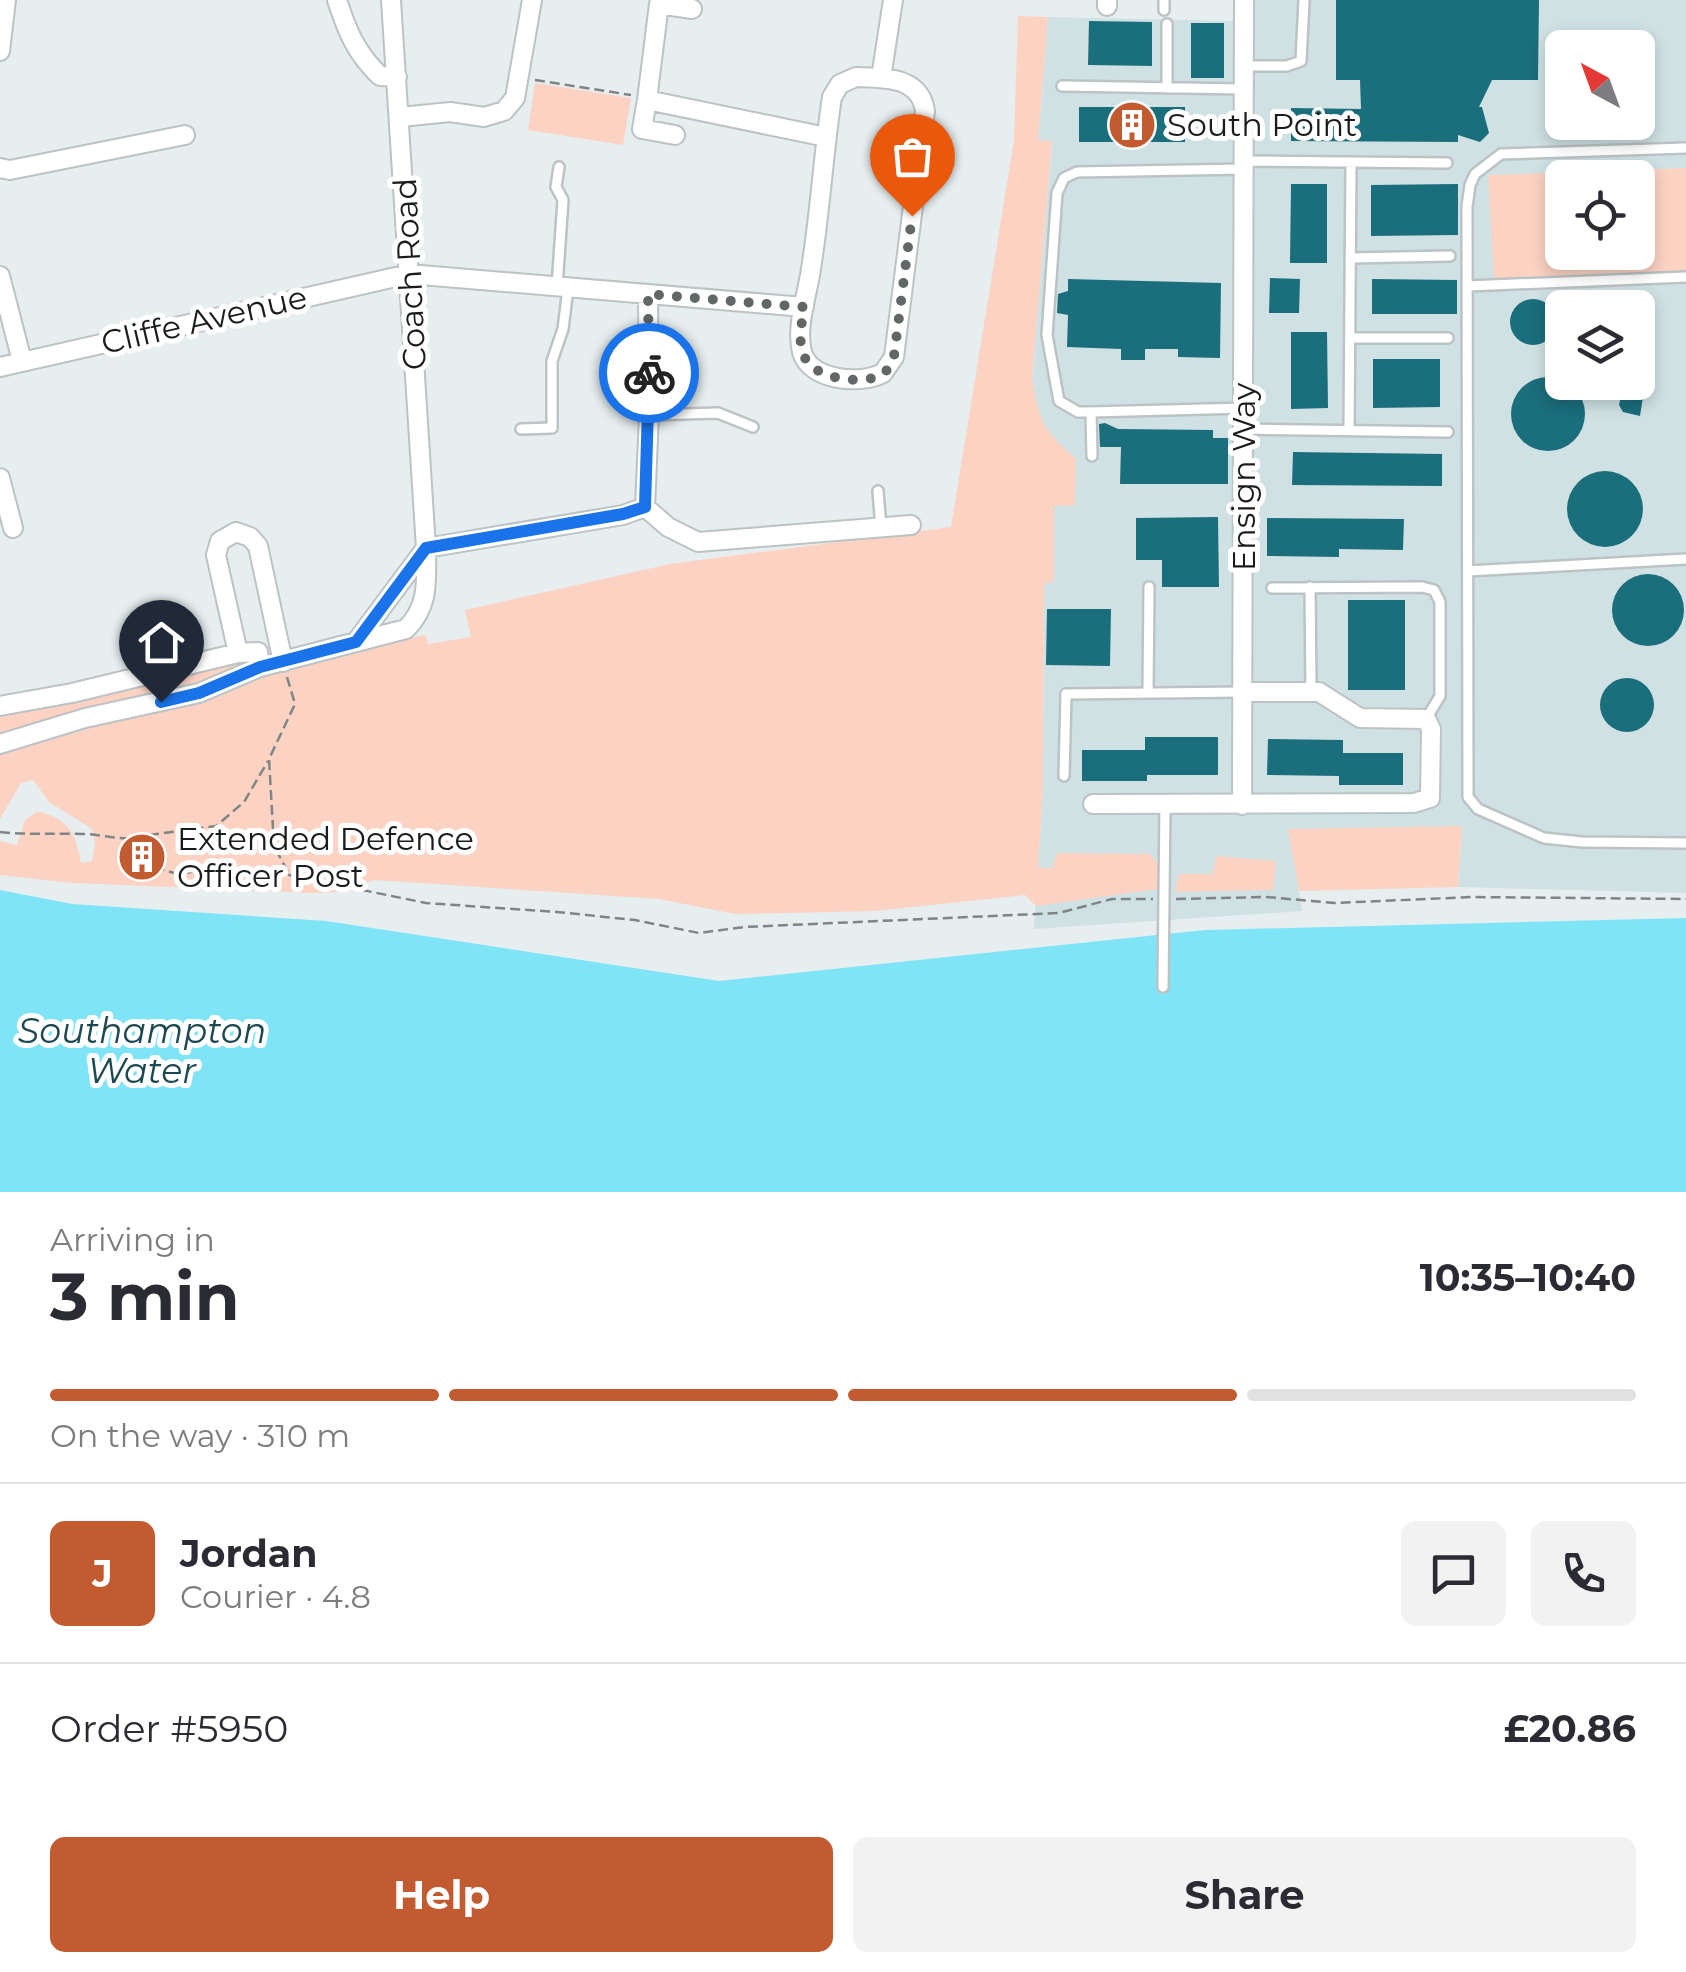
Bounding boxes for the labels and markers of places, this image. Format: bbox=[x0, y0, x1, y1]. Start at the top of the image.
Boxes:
building icon: South Point bbox=[1106, 99, 1158, 151]
place label: South Point bbox=[1167, 105, 1357, 144]
pin bbox=[870, 114, 955, 217]
pin bbox=[119, 600, 204, 703]
place label: Extended Defence Officer Post bbox=[177, 819, 474, 895]
building icon: Extended Defence Officer Post bbox=[116, 831, 168, 883]

